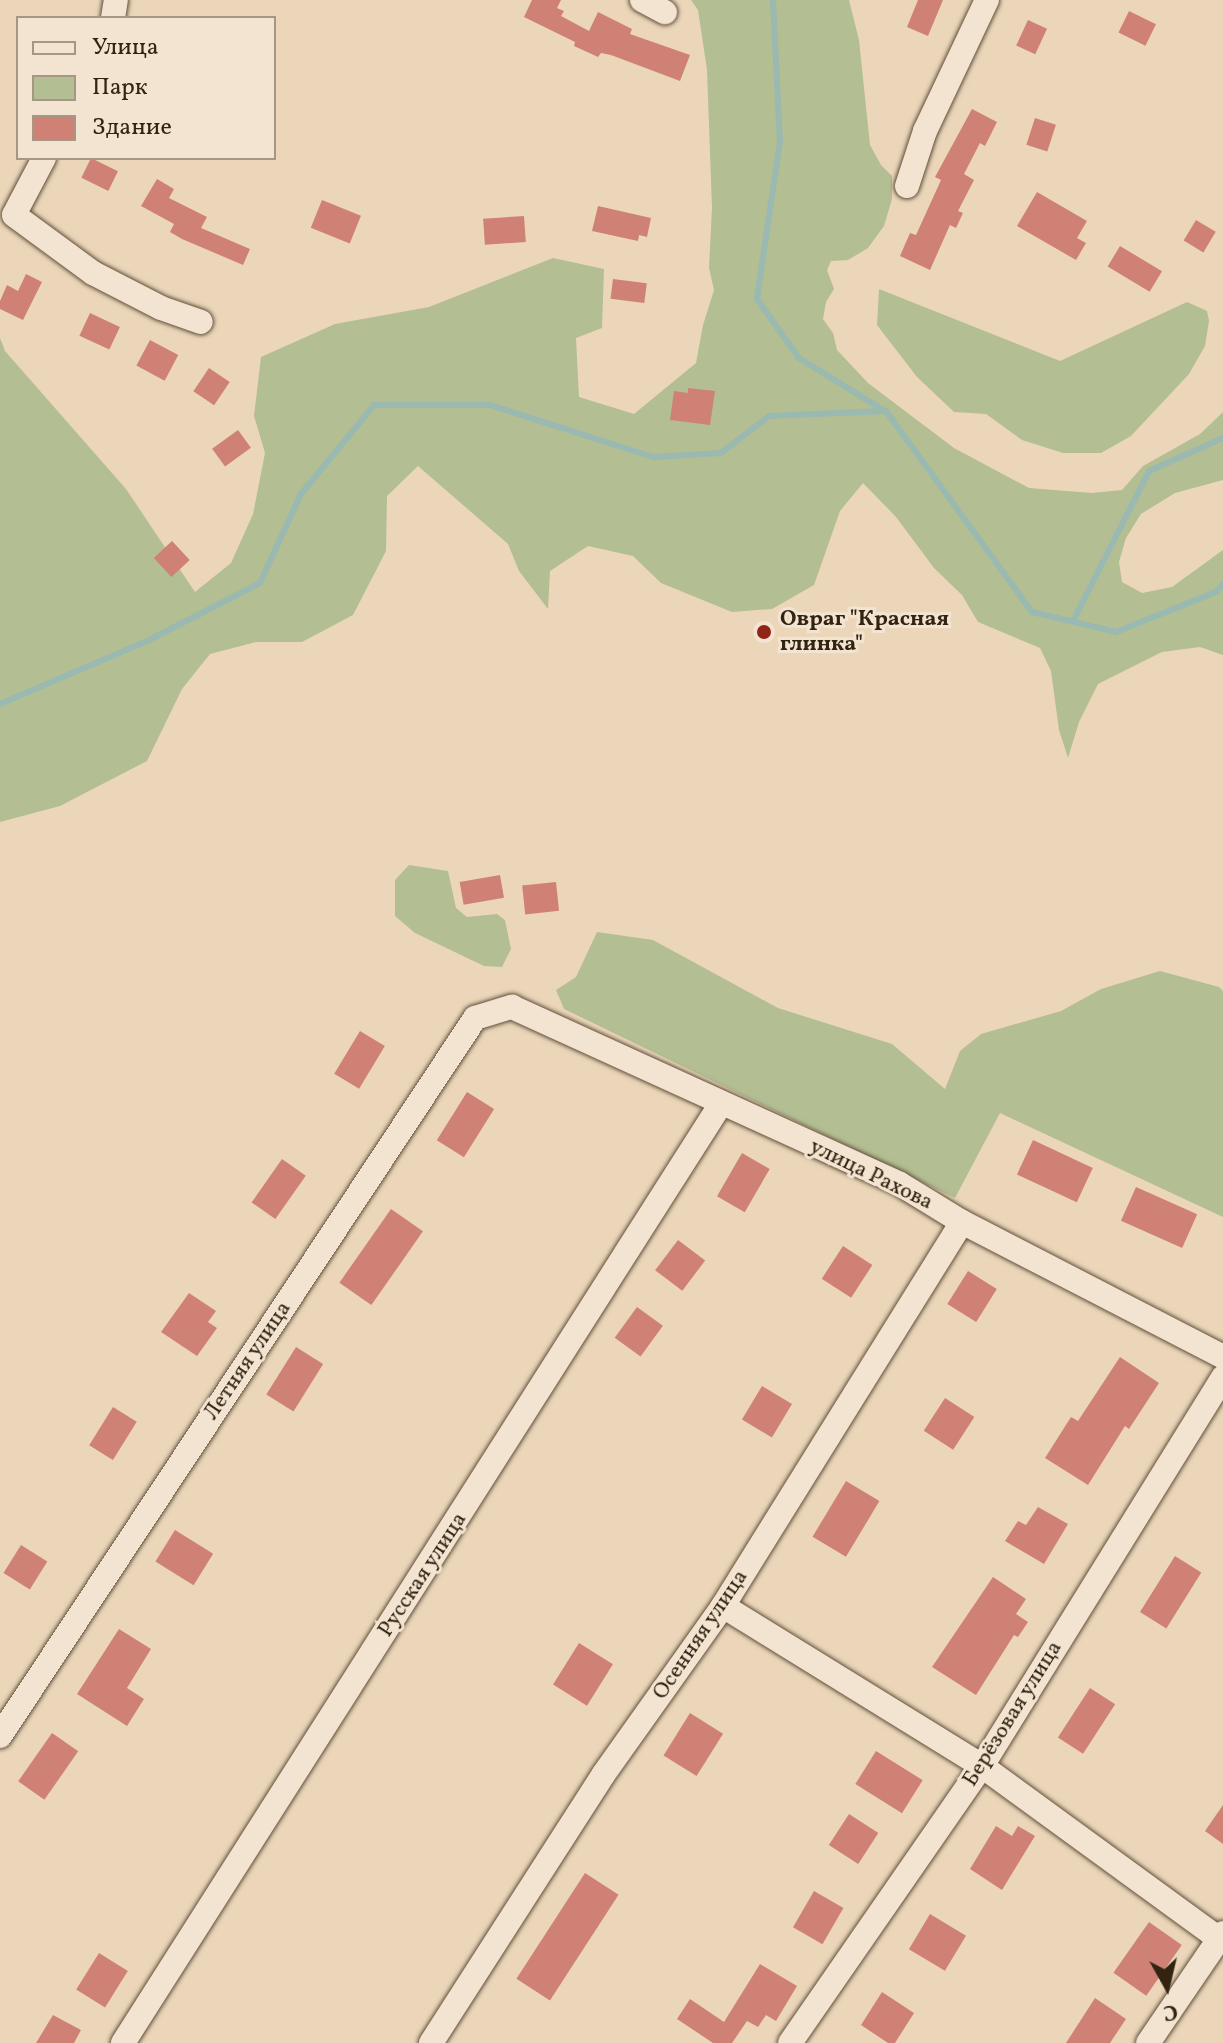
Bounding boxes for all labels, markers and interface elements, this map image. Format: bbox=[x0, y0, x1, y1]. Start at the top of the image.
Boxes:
legend bbox=[16, 16, 276, 160]
text: Улица bbox=[92, 31, 159, 65]
text: Парк bbox=[92, 71, 148, 105]
text: Здание bbox=[92, 111, 172, 145]
place label: Овраг "Красная глинка" bbox=[780, 606, 949, 658]
marker: Овраг "Красная глинка" bbox=[755, 623, 773, 641]
street label: улица Рахова bbox=[805, 1134, 937, 1216]
street label: Летняя улица bbox=[198, 1296, 298, 1426]
street label: Русская улица bbox=[373, 1507, 473, 1643]
street label: Осенняя улица bbox=[648, 1565, 754, 1705]
street label: Берёзовая улица bbox=[957, 1636, 1069, 1792]
north arrow bbox=[1127, 1947, 1207, 2027]
text: С bbox=[1161, 1995, 1180, 2028]

